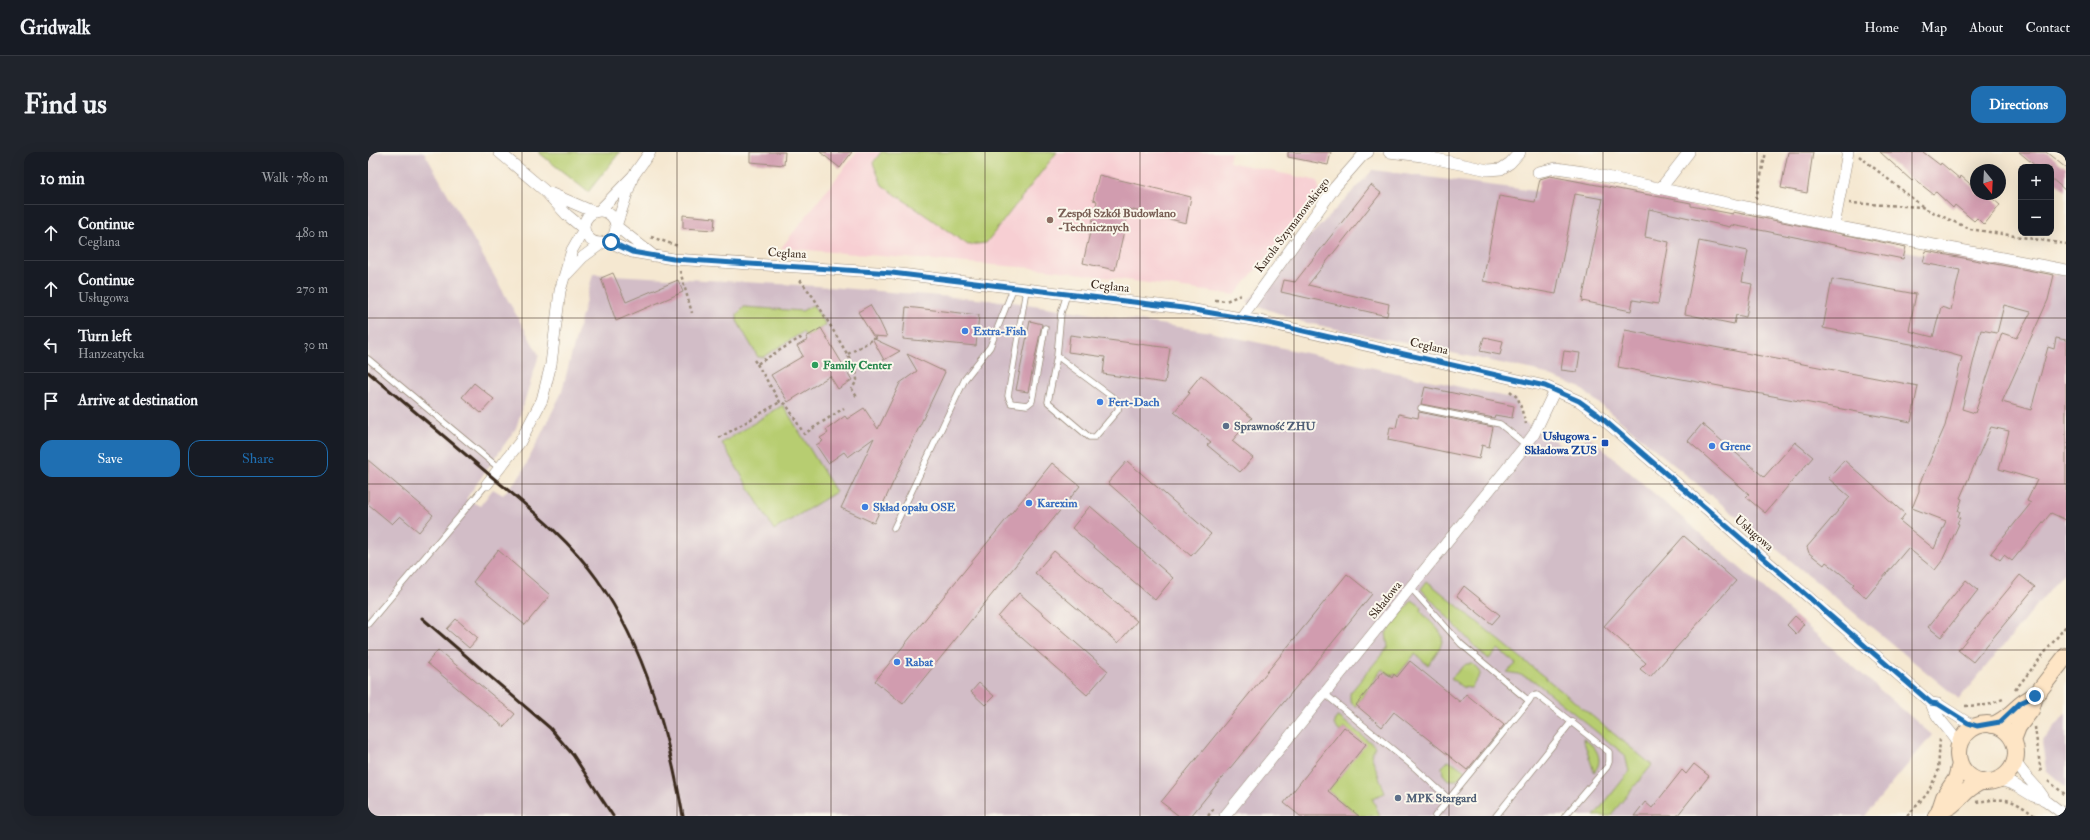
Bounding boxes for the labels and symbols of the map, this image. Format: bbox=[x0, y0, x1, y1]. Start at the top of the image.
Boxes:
north arrow bbox=[1970, 164, 2006, 200]
street label: Karola Szymanowskiego bbox=[1252, 175, 1333, 276]
place label: Zespół Szkół Budowlano -Technicznych bbox=[1058, 206, 1176, 235]
marker: Zespół Szkół Budowlano -Technicznych bbox=[1045, 215, 1055, 225]
route start bbox=[602, 233, 620, 251]
street label: Ceglana bbox=[767, 245, 808, 262]
street label: Ceglana bbox=[1090, 277, 1131, 296]
place label: Extra-Fish bbox=[973, 324, 1027, 339]
marker: Extra-Fish bbox=[960, 326, 970, 336]
street label: Ceglana bbox=[1408, 335, 1451, 358]
place label: Family Center bbox=[823, 358, 892, 373]
marker: Family Center bbox=[810, 360, 820, 370]
place label: Fert-Dach bbox=[1108, 395, 1160, 410]
marker: Fert-Dach bbox=[1095, 397, 1105, 407]
place label: Sprawność ZHU bbox=[1234, 419, 1317, 434]
marker: Sprawność ZHU bbox=[1221, 421, 1231, 431]
place label: Usługowa - Składowa ZUS bbox=[1524, 429, 1597, 458]
marker: Usługowa - Składowa ZUS bbox=[1600, 438, 1610, 448]
place label: Grene bbox=[1720, 439, 1752, 454]
marker: Grene bbox=[1707, 441, 1717, 451]
place label: Karexim bbox=[1037, 496, 1078, 511]
marker: Karexim bbox=[1024, 498, 1034, 508]
place label: Skład opału OSE bbox=[873, 500, 956, 515]
marker: Skład opału OSE bbox=[860, 502, 870, 512]
street label: Usługowa bbox=[1731, 512, 1777, 555]
street label: Składowa bbox=[1366, 578, 1406, 622]
place label: Rabat bbox=[905, 655, 933, 670]
marker: Rabat bbox=[892, 657, 902, 667]
route end bbox=[2026, 687, 2044, 705]
place label: MPK Stargard bbox=[1405, 791, 1477, 806]
marker: MPK Stargard bbox=[1393, 793, 1403, 803]

